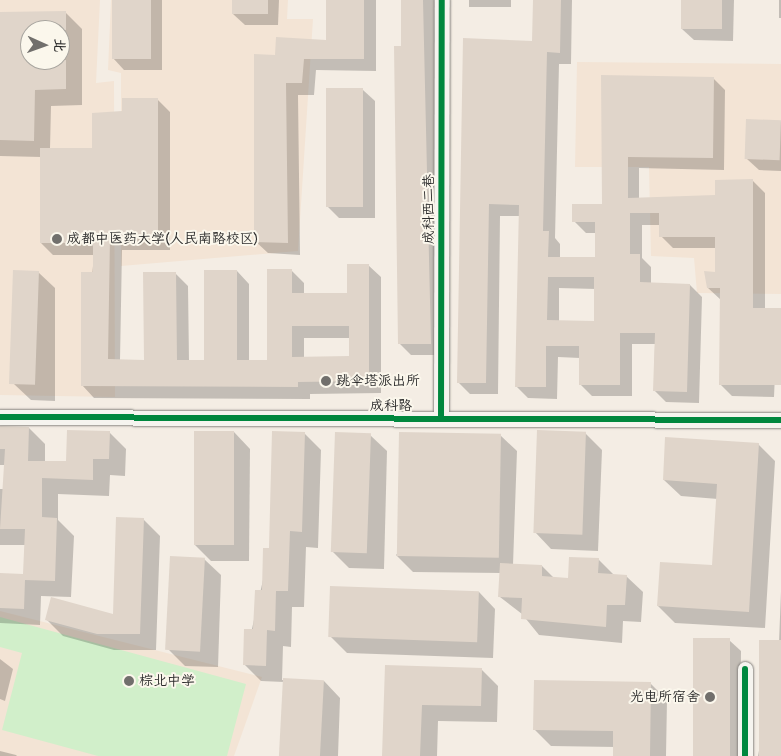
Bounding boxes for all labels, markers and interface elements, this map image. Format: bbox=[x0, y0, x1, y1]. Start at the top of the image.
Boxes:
north arrow bbox=[20, 20, 70, 70]
text: 北 bbox=[51, 38, 68, 53]
street label: 成科西二巷 bbox=[421, 174, 437, 244]
place label: 成都中医药大学(人民南路校区) bbox=[67, 231, 258, 247]
marker: 成都中医药大学(人民南路校区) bbox=[51, 233, 63, 245]
place label: 跳伞塔派出所 bbox=[336, 373, 420, 389]
marker: 跳伞塔派出所 bbox=[320, 375, 332, 387]
street label: 成科路 bbox=[370, 398, 412, 414]
place label: 棕北中学 bbox=[139, 673, 195, 689]
marker: 棕北中学 bbox=[123, 675, 135, 687]
place label: 光电所宿舍 bbox=[630, 689, 700, 705]
marker: 光电所宿舍 bbox=[704, 691, 716, 703]

